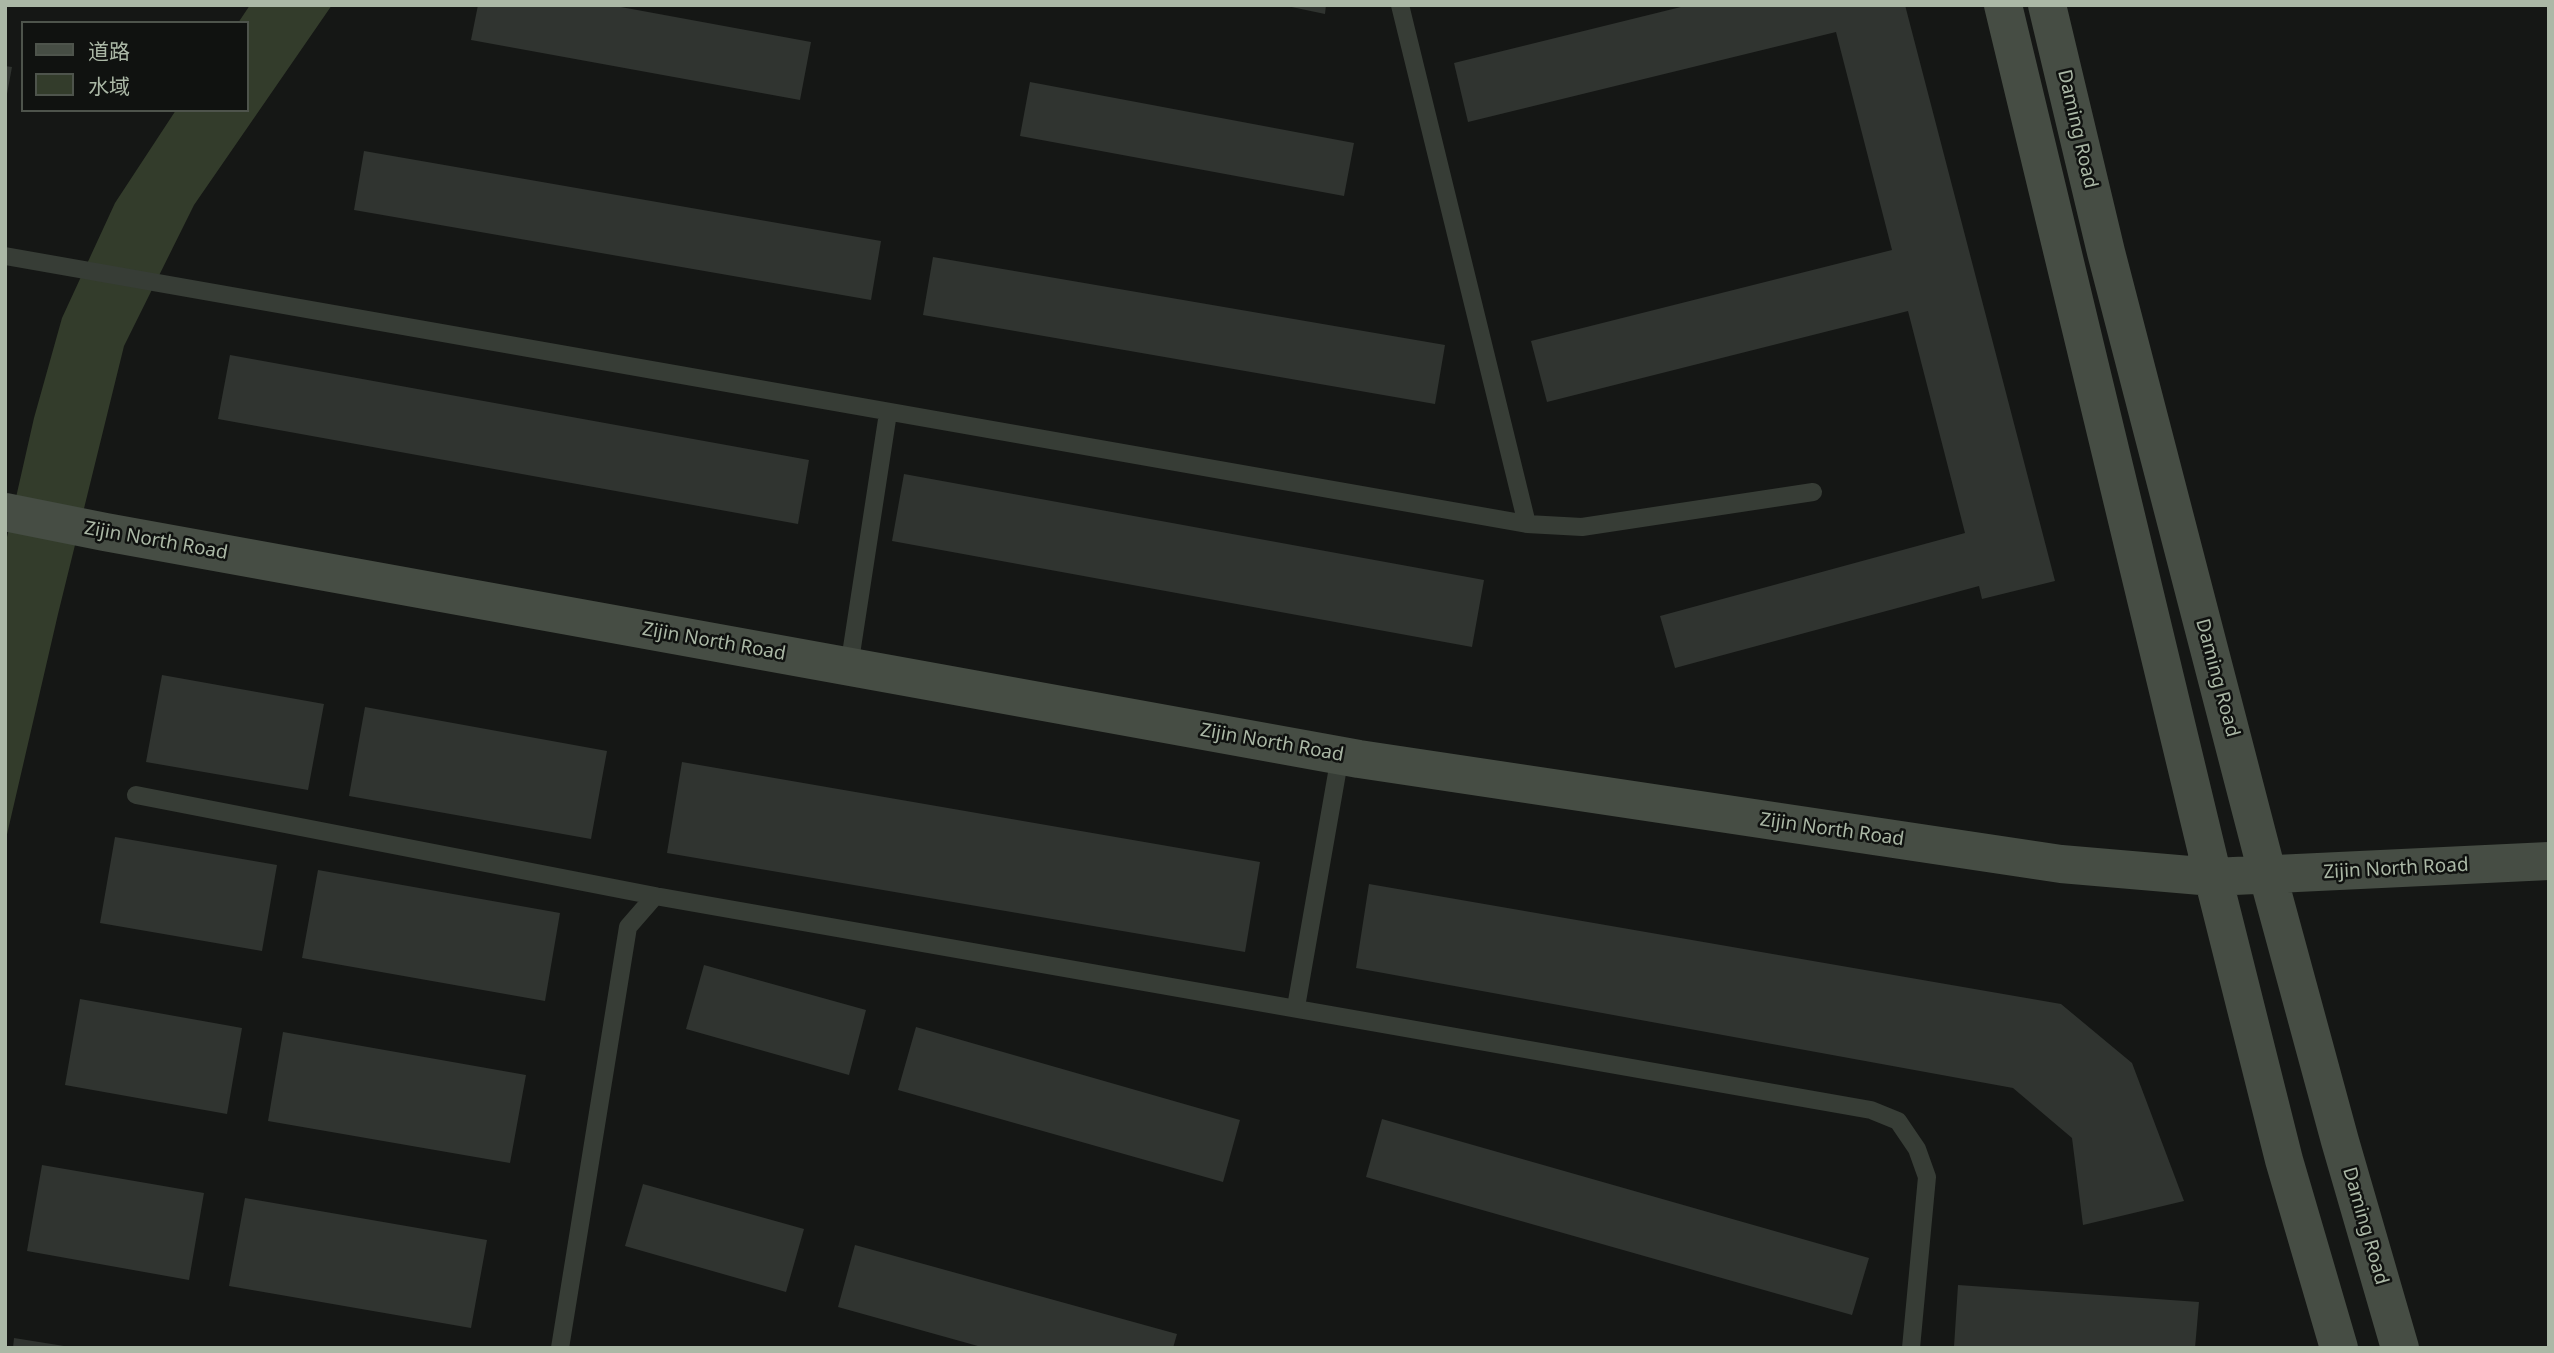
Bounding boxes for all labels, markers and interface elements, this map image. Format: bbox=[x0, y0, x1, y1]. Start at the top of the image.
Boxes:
legend bbox=[21, 21, 248, 112]
text: 道路 bbox=[88, 37, 130, 65]
street label: Daming Road bbox=[2052, 67, 2102, 191]
text: 水域 bbox=[88, 72, 130, 100]
street label: Zijin North Road bbox=[83, 517, 229, 565]
street label: Daming Road bbox=[2190, 617, 2244, 739]
street label: Zijin North Road bbox=[641, 618, 787, 666]
street label: Zijin North Road bbox=[1199, 719, 1345, 767]
street label: Zijin North Road bbox=[1759, 809, 1905, 851]
street label: Zijin North Road bbox=[2323, 854, 2469, 884]
street label: Daming Road bbox=[2337, 1165, 2393, 1287]

